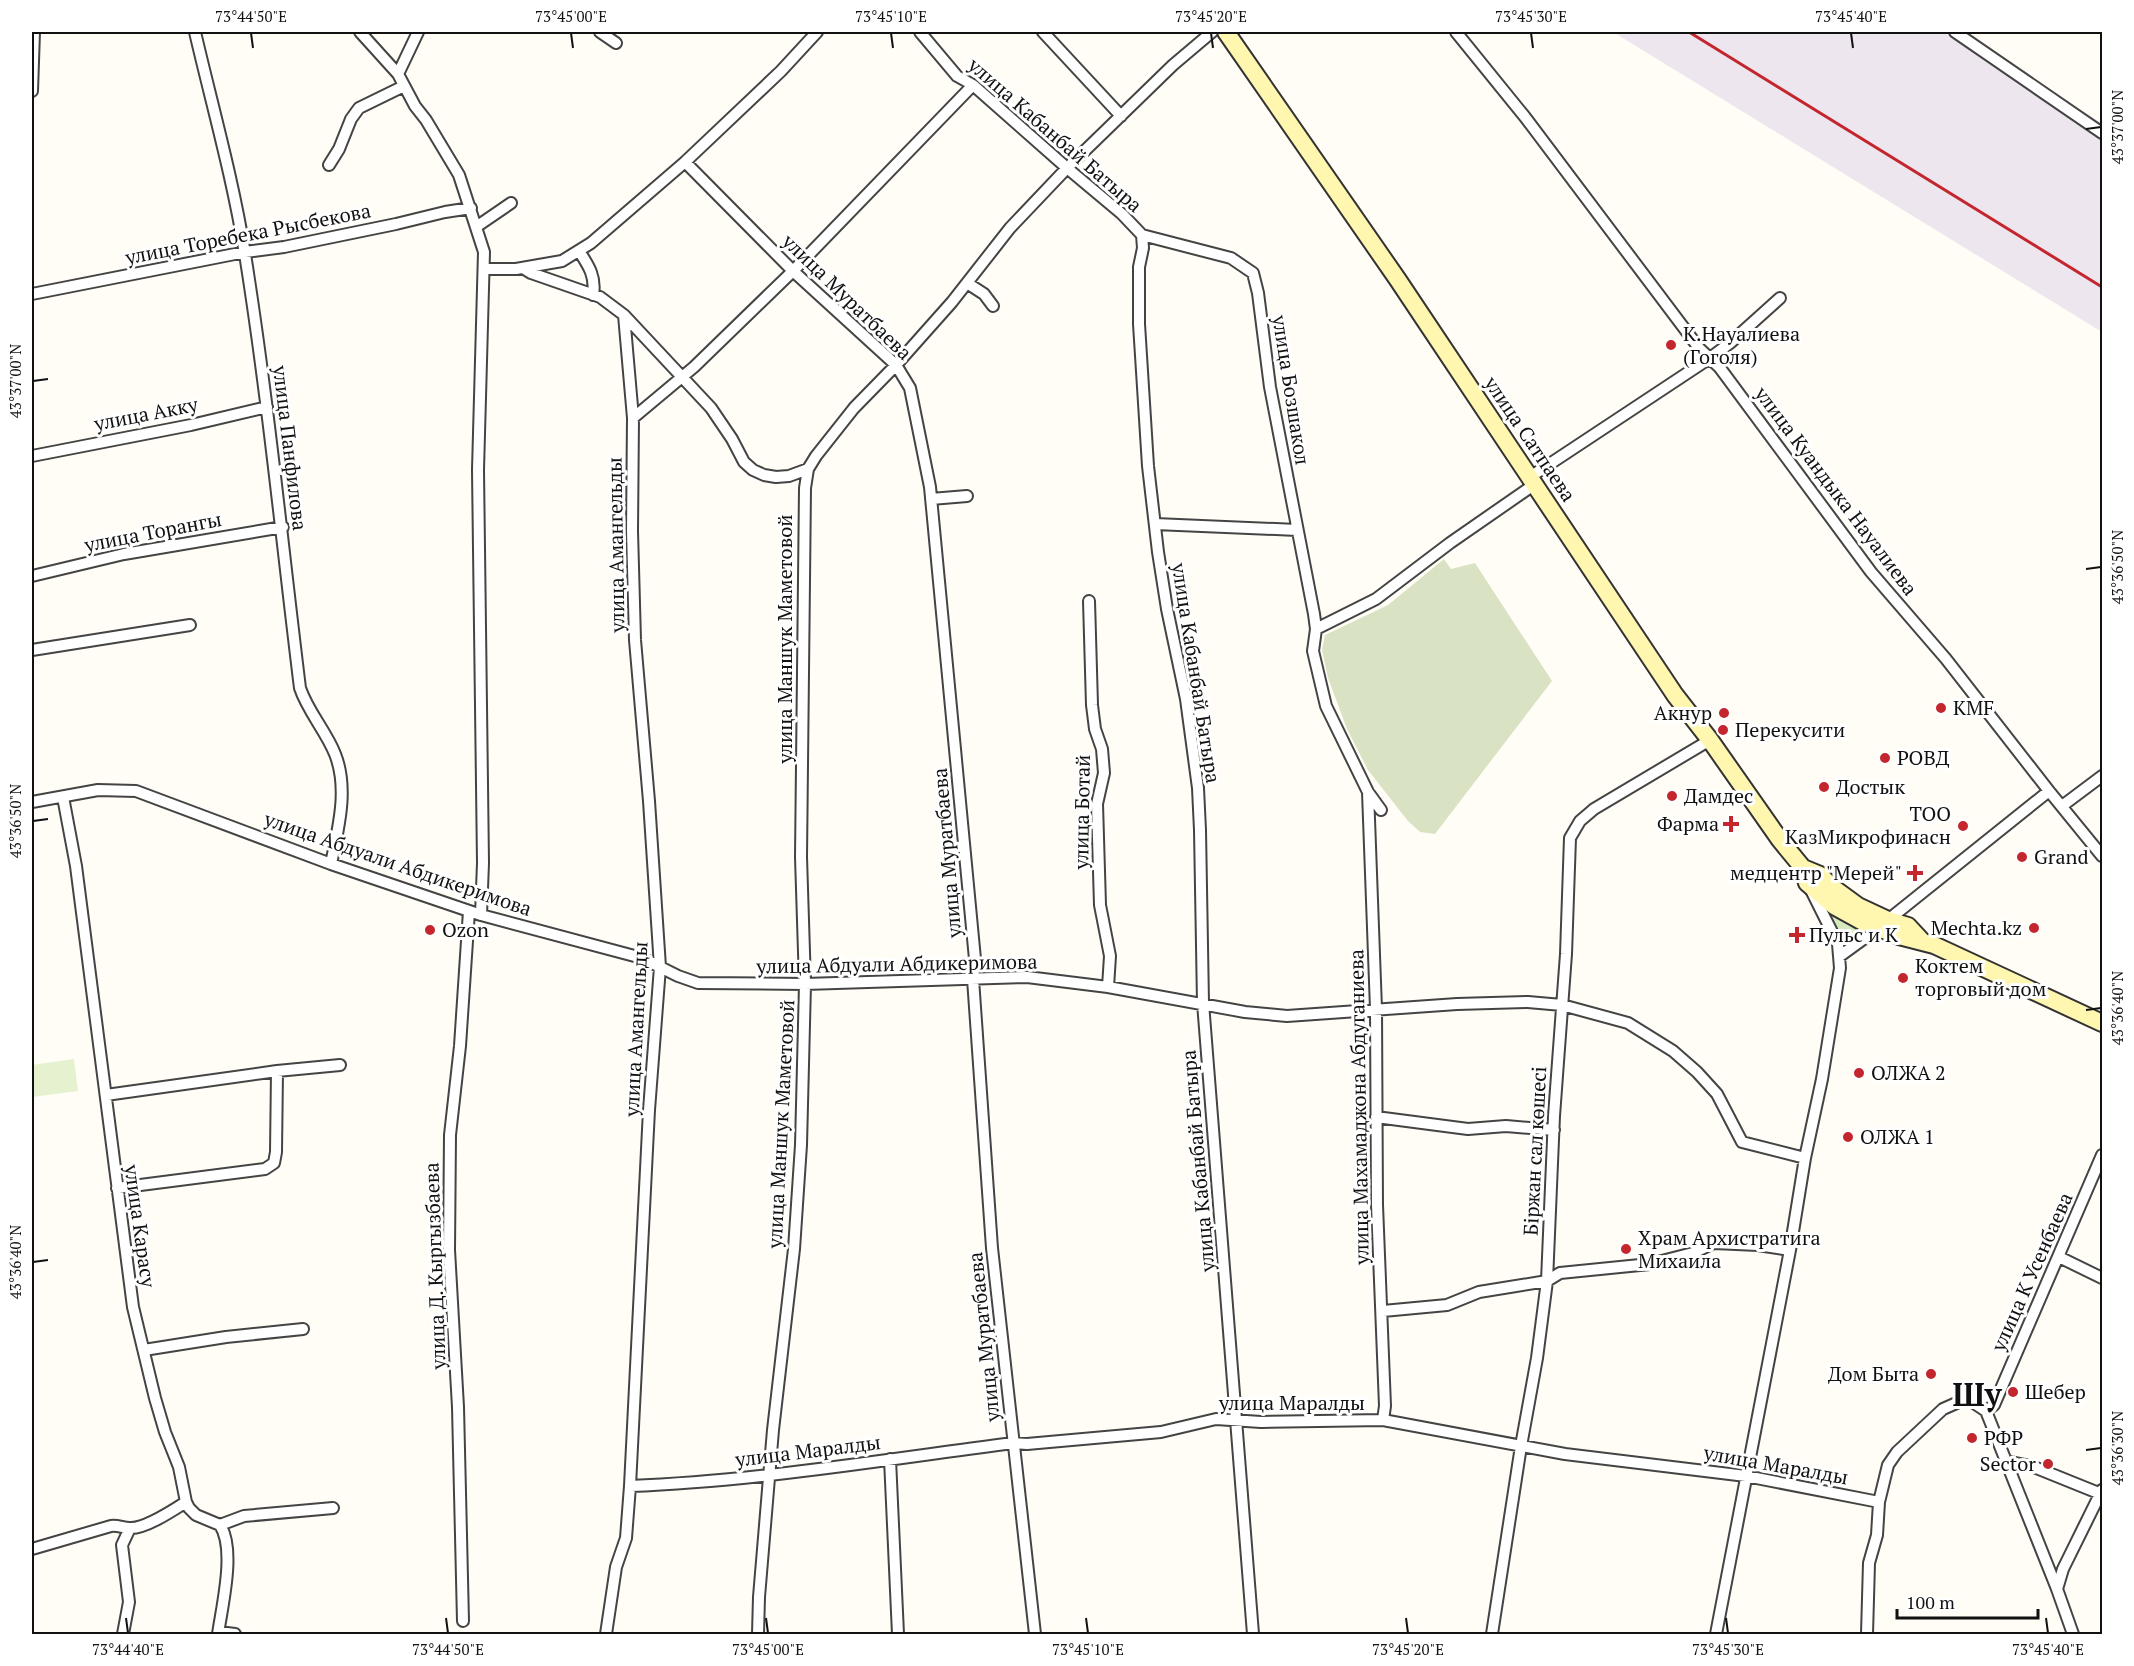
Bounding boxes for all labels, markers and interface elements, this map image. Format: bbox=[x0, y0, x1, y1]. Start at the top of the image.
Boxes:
text: 73°44'50"E bbox=[215, 6, 287, 26]
text: 73°45'00"E bbox=[535, 6, 607, 26]
text: 73°45'10"E bbox=[855, 6, 927, 26]
text: 73°45'20"E bbox=[1175, 6, 1247, 26]
text: 73°45'30"E bbox=[1495, 6, 1567, 26]
text: 73°45'40"E bbox=[1815, 6, 1887, 26]
street label: улица Кабанбай Батыра bbox=[962, 51, 1148, 218]
text: 43°37'00"N bbox=[2107, 90, 2127, 164]
street label: улица Торебека Рысбекова bbox=[122, 196, 373, 271]
street label: улица Муратбаева bbox=[776, 227, 918, 366]
street label: улица Бозшакол bbox=[1266, 312, 1317, 467]
place label: К.Науалиева (Гоголя) bbox=[1683, 320, 1800, 370]
marker: К.Науалиева (Гоголя) bbox=[1664, 338, 1678, 352]
text: 43°37'00"N bbox=[5, 344, 25, 418]
street label: улица Панфилова bbox=[267, 363, 314, 532]
street label: улица Сатпаева bbox=[1478, 370, 1582, 507]
street label: улица Куандыка Науалиева bbox=[1748, 380, 1924, 601]
street label: улица Акку bbox=[91, 390, 201, 437]
street label: улица Амангельды bbox=[600, 457, 631, 634]
street label: улица Торангы bbox=[81, 505, 224, 558]
street label: улица Маншук Маметовой bbox=[771, 514, 798, 765]
text: 43°36'50"N bbox=[2107, 530, 2127, 604]
street label: улица Кабанбай Батыра bbox=[1166, 560, 1227, 785]
place label: KMF bbox=[1953, 694, 1994, 721]
place label: Акнур bbox=[1654, 699, 1712, 726]
marker: KMF bbox=[1934, 701, 1948, 715]
marker: Акнур bbox=[1717, 706, 1731, 720]
place label: Перекусити bbox=[1735, 716, 1845, 743]
marker: Перекусити bbox=[1716, 723, 1730, 737]
place label: РОВД bbox=[1897, 744, 1950, 771]
marker: РОВД bbox=[1878, 751, 1892, 765]
street label: улица Ботай bbox=[1067, 754, 1096, 871]
street label: улица Муратбаева bbox=[926, 767, 967, 940]
place label: Достык bbox=[1836, 773, 1905, 800]
marker: Достык bbox=[1817, 780, 1831, 794]
place label: Дамдес bbox=[1684, 782, 1753, 809]
text: 43°36'50"N bbox=[5, 784, 25, 858]
marker: Дамдес bbox=[1665, 789, 1679, 803]
place label: ТОО КазМикрофинасн bbox=[1785, 800, 1951, 850]
street label: улица Абдуали Абдикеримова bbox=[260, 805, 535, 922]
place label: Фарма bbox=[1657, 810, 1719, 837]
marker: Фарма bbox=[1724, 817, 1738, 831]
marker: ТОО КазМикрофинасн bbox=[1956, 819, 1970, 833]
place label: Grand bbox=[2034, 843, 2089, 870]
marker: Grand bbox=[2015, 850, 2029, 864]
place label: медцентр "Мерей" bbox=[1730, 859, 1902, 886]
marker: медцентр "Мерей" bbox=[1906, 864, 1924, 882]
place label: Mechta.kz bbox=[1931, 914, 2022, 941]
place label: Ozon bbox=[442, 916, 489, 943]
place label: Пульс и К bbox=[1809, 921, 1898, 948]
marker: Mechta.kz bbox=[2027, 921, 2041, 935]
marker: Ozon bbox=[423, 923, 437, 937]
marker: Пульс и К bbox=[1790, 928, 1804, 942]
street label: улица Амангельды bbox=[617, 941, 654, 1118]
street label: улица Абдуали Абдикеримова bbox=[755, 948, 1038, 979]
street label: улица Махамаджона Абдуганиева bbox=[1342, 949, 1375, 1266]
place label: Коктем торговый дом bbox=[1915, 952, 2047, 1002]
marker: Коктем торговый дом bbox=[1896, 971, 1910, 985]
text: 43°36'40"N bbox=[2107, 971, 2127, 1045]
street label: улица Маншук Маметовой bbox=[760, 999, 801, 1250]
street label: улица Кабанбай Батыра bbox=[1174, 1049, 1221, 1274]
place label: ОЛЖА 2 bbox=[1871, 1059, 1946, 1086]
street label: Біржан сал көшесі bbox=[1517, 1066, 1552, 1236]
marker: ОЛЖА 2 bbox=[1852, 1066, 1866, 1080]
place label: ОЛЖА 1 bbox=[1860, 1123, 1935, 1150]
marker: ОЛЖА 1 bbox=[1841, 1130, 1855, 1144]
street label: улица Карасу bbox=[118, 1162, 163, 1290]
street label: улица Д. Кыргызбаева bbox=[417, 1162, 452, 1371]
street label: улица К Усенбаева bbox=[1984, 1188, 2079, 1356]
place label: Храм Архистратига Михаила bbox=[1638, 1224, 1821, 1274]
text: 43°36'40"N bbox=[5, 1225, 25, 1299]
marker: Храм Архистратига Михаила bbox=[1619, 1242, 1633, 1256]
street label: улица Муратбаева bbox=[961, 1251, 1006, 1424]
place label: Дом Быта bbox=[1828, 1360, 1919, 1387]
marker: Дом Быта bbox=[1924, 1367, 1938, 1381]
district label: Шу bbox=[1952, 1373, 2003, 1415]
place label: Шебер bbox=[2025, 1378, 2086, 1405]
marker: Шебер bbox=[2006, 1385, 2020, 1399]
street label: улица Маралды bbox=[1218, 1389, 1365, 1416]
text: 43°36'30"N bbox=[2107, 1411, 2127, 1485]
place label: РФР bbox=[1984, 1424, 2023, 1451]
street label: улица Маралды bbox=[733, 1428, 882, 1473]
marker: РФР bbox=[1965, 1431, 1979, 1445]
street label: улица Маралды bbox=[1701, 1438, 1850, 1490]
place label: Sector bbox=[1980, 1450, 2036, 1477]
marker: Sector bbox=[2041, 1457, 2055, 1471]
scale bar bbox=[1897, 1582, 2038, 1620]
text: 100 m bbox=[1906, 1590, 1955, 1614]
text: 73°44'40"E bbox=[92, 1639, 164, 1659]
text: 73°44'50"E bbox=[412, 1639, 484, 1659]
text: 73°45'00"E bbox=[732, 1639, 804, 1659]
text: 73°45'10"E bbox=[1052, 1639, 1124, 1659]
text: 73°45'20"E bbox=[1372, 1639, 1444, 1659]
text: 73°45'30"E bbox=[1692, 1639, 1764, 1659]
text: 73°45'40"E bbox=[2012, 1639, 2084, 1659]

